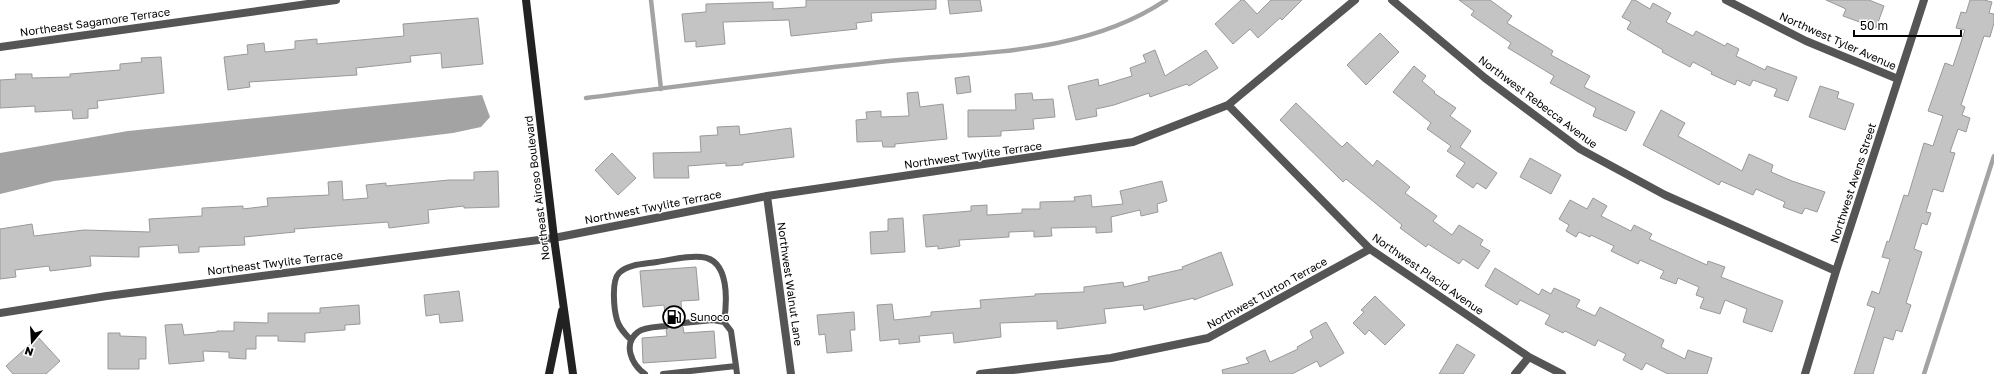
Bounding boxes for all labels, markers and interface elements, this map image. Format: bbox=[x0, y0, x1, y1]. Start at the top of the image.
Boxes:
street label: Northeast Sagamore Terrace bbox=[19, 5, 171, 38]
street label: Northwest Tyler Avenue bbox=[1778, 9, 1899, 72]
scale bar bbox=[1854, 12, 1961, 38]
text: 50 m bbox=[1860, 18, 1888, 33]
street label: Northwest Rebecca Avenue bbox=[1476, 53, 1600, 151]
street label: Northeast Airoso Boulevard bbox=[521, 115, 552, 261]
street label: Northwest Avens Street bbox=[1827, 121, 1878, 245]
street label: Northwest Twylite Terrace bbox=[903, 138, 1043, 171]
street label: Northwest Twylite Terrace bbox=[583, 187, 722, 226]
street label: Northwest Walnut Lane bbox=[775, 221, 806, 347]
street label: Northwest Placid Avenue bbox=[1370, 230, 1486, 317]
street label: Northeast Twylite Terrace bbox=[206, 248, 344, 277]
street label: Northwest Turton Terrace bbox=[1204, 254, 1329, 331]
fuel station icon: Sunoco bbox=[661, 304, 687, 330]
place label: Sunoco bbox=[690, 310, 730, 323]
north arrow bbox=[12, 322, 52, 362]
text: N bbox=[23, 345, 35, 359]

